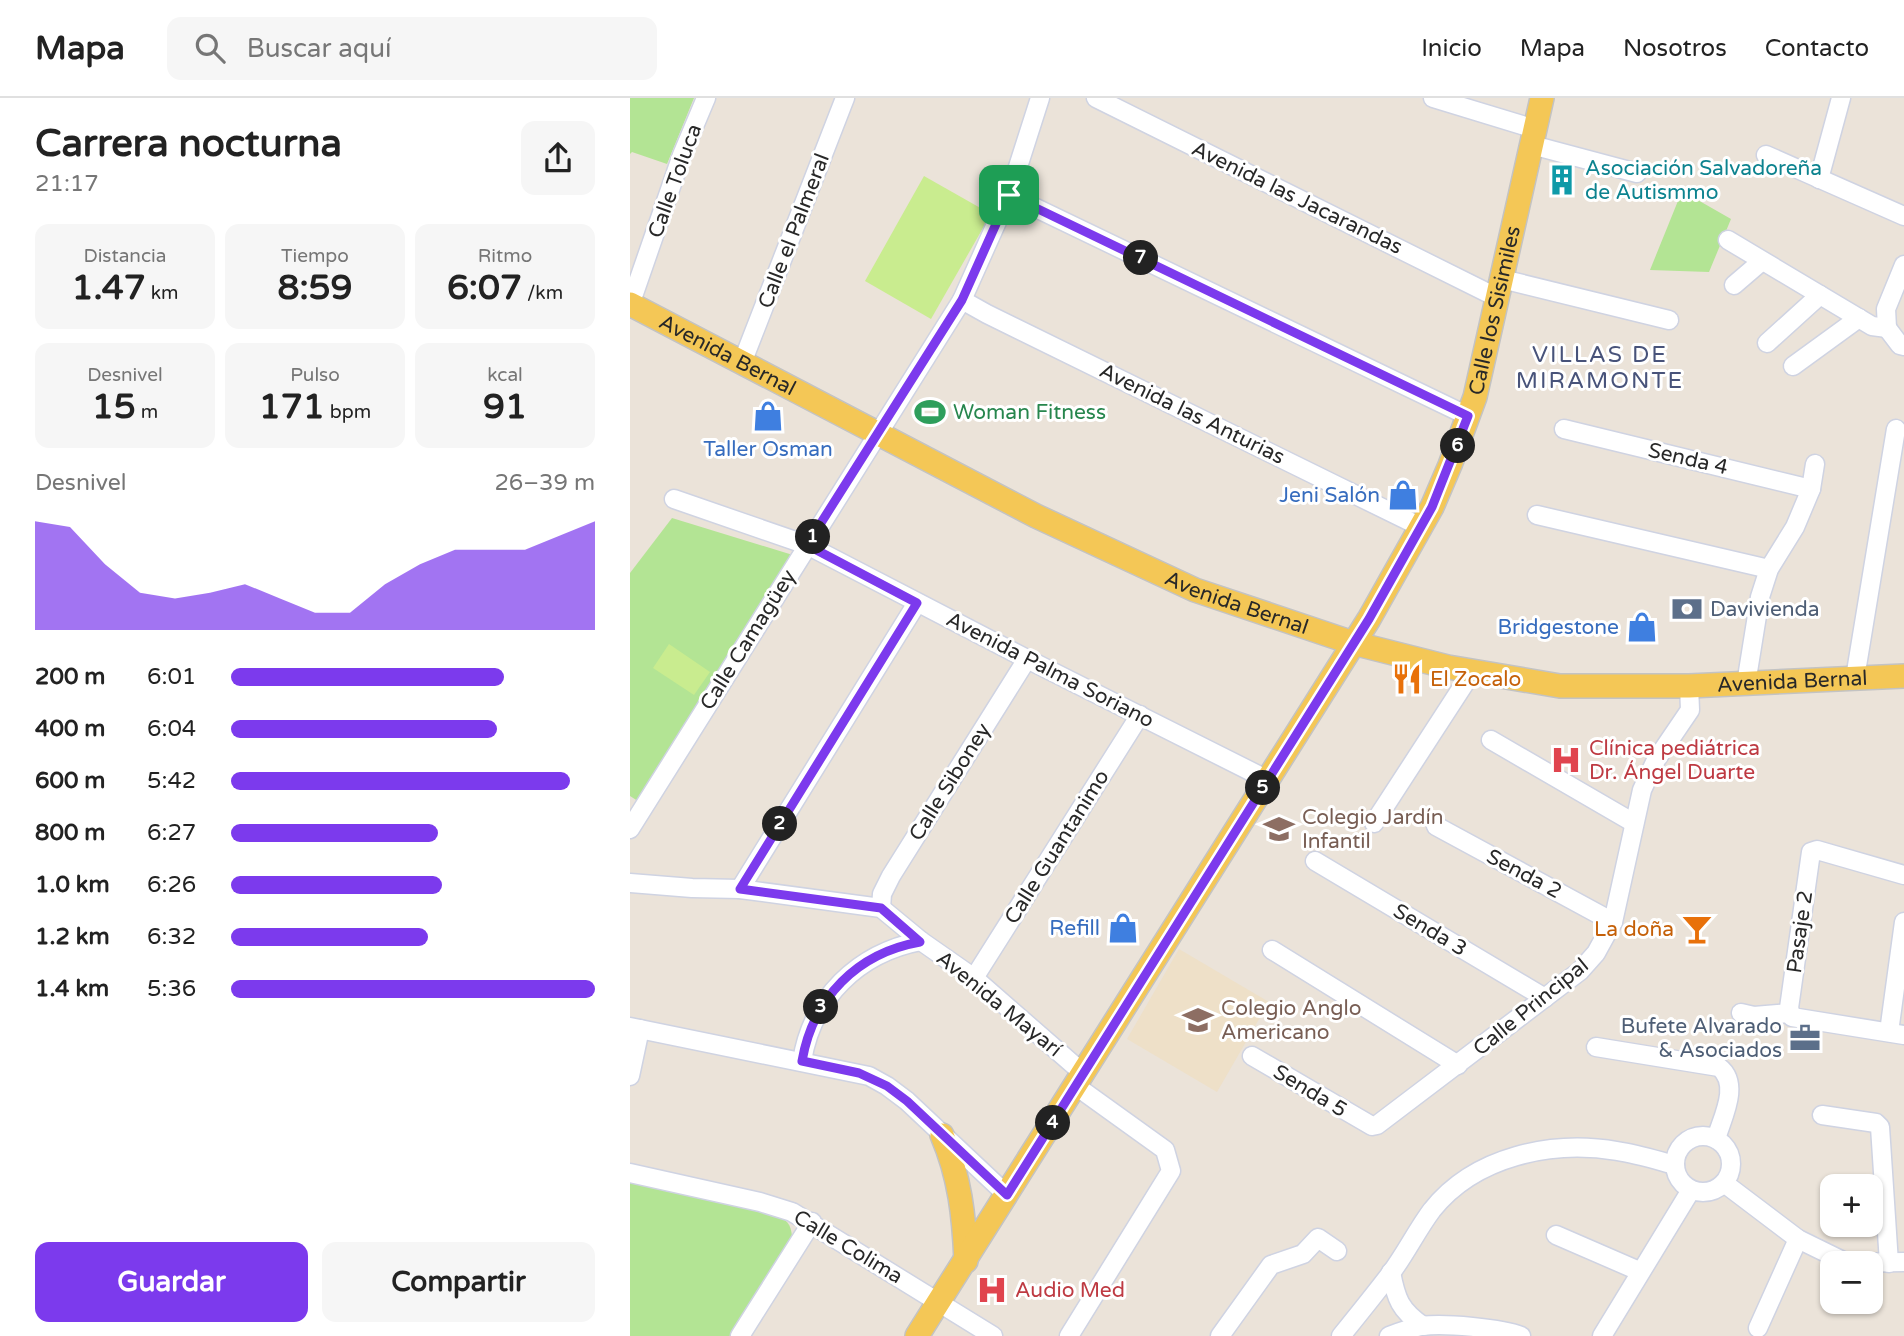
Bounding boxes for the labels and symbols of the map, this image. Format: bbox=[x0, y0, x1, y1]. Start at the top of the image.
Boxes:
street label: Calle Toluca bbox=[643, 121, 707, 241]
street label: Avenida las Jacarandas bbox=[1188, 136, 1406, 260]
street label: Calle el Palmeral bbox=[753, 150, 835, 312]
place label: Asociación Salvadoreña de Autismmo bbox=[1585, 156, 1822, 205]
building icon: Asociación Salvadoreña de Autismmo bbox=[1545, 163, 1579, 197]
pin bbox=[979, 165, 1039, 225]
street label: Calle los Sisimiles bbox=[1463, 223, 1526, 397]
pin: 7 bbox=[1124, 240, 1158, 276]
street label: Avenida Bernal bbox=[655, 309, 800, 401]
district label: VILLAS DE MIRAMONTE bbox=[1516, 341, 1684, 395]
street label: Avenida las Anturias bbox=[1095, 358, 1289, 470]
sports icon: Woman Fitness bbox=[913, 395, 947, 429]
shop icon: Taller Osman bbox=[751, 399, 785, 433]
place label: Woman Fitness bbox=[953, 400, 1106, 425]
pin: 6 bbox=[1440, 428, 1476, 464]
place label: Taller Osman bbox=[703, 437, 833, 462]
street label: Senda 4 bbox=[1646, 438, 1730, 480]
shop icon: Jeni Salón bbox=[1386, 478, 1420, 512]
place label: Jeni Salón bbox=[1279, 483, 1380, 508]
pin: 1 bbox=[796, 520, 830, 555]
street label: Calle Camagüey bbox=[695, 565, 801, 715]
street label: Avenida Bernal bbox=[1161, 565, 1312, 640]
bank icon: Davivienda bbox=[1670, 592, 1704, 626]
place label: Davivienda bbox=[1710, 597, 1820, 622]
street label: Avenida Palma Soriano bbox=[942, 607, 1158, 733]
shop icon: Bridgestone bbox=[1625, 610, 1659, 644]
place label: Bridgestone bbox=[1498, 615, 1619, 640]
restaurant icon: El Zocalo bbox=[1390, 662, 1424, 696]
street label: Avenida Bernal bbox=[1716, 665, 1868, 697]
place label: El Zocalo bbox=[1430, 667, 1521, 692]
street label: Calle Siboney bbox=[904, 719, 996, 845]
place label: Clínica pediátrica Dr. Ángel Duarte bbox=[1589, 736, 1760, 785]
hospital icon: Clínica pediátrica Dr. Ángel Duarte bbox=[1549, 743, 1583, 777]
street label: Calle Guantanimo bbox=[999, 765, 1115, 929]
pin: 5 bbox=[1246, 770, 1280, 806]
place label: Colegio Jardín Infantil bbox=[1302, 805, 1443, 854]
pin: 2 bbox=[762, 806, 798, 842]
school or university icon: Colegio Jardín Infantil bbox=[1262, 812, 1296, 846]
street label: Senda 2 bbox=[1482, 844, 1566, 904]
street label: Pasaje 2 bbox=[1782, 889, 1818, 975]
street label: Senda 3 bbox=[1389, 898, 1471, 962]
shop icon: Refill bbox=[1106, 911, 1140, 945]
bar icon: La doña bbox=[1680, 912, 1714, 946]
place label: Refill bbox=[1049, 916, 1100, 941]
place label: La doña bbox=[1594, 917, 1674, 942]
street label: Avenida Mayarí bbox=[931, 946, 1067, 1062]
street label: Calle Principal bbox=[1468, 953, 1594, 1061]
pin: 3 bbox=[804, 990, 838, 1024]
place label: Colegio Anglo Americano bbox=[1221, 996, 1361, 1045]
school or university icon: Colegio Anglo Americano bbox=[1181, 1003, 1215, 1037]
place label: Bufete Alvarado & Asociados bbox=[1621, 1014, 1782, 1063]
office icon: Bufete Alvarado & Asociados bbox=[1788, 1021, 1822, 1055]
street label: Senda 5 bbox=[1269, 1059, 1351, 1123]
pin: 4 bbox=[1036, 1105, 1070, 1140]
street label: Calle Colima bbox=[789, 1205, 907, 1289]
hospital icon: Audio Med bbox=[975, 1273, 1009, 1307]
place label: Audio Med bbox=[1015, 1278, 1125, 1303]

